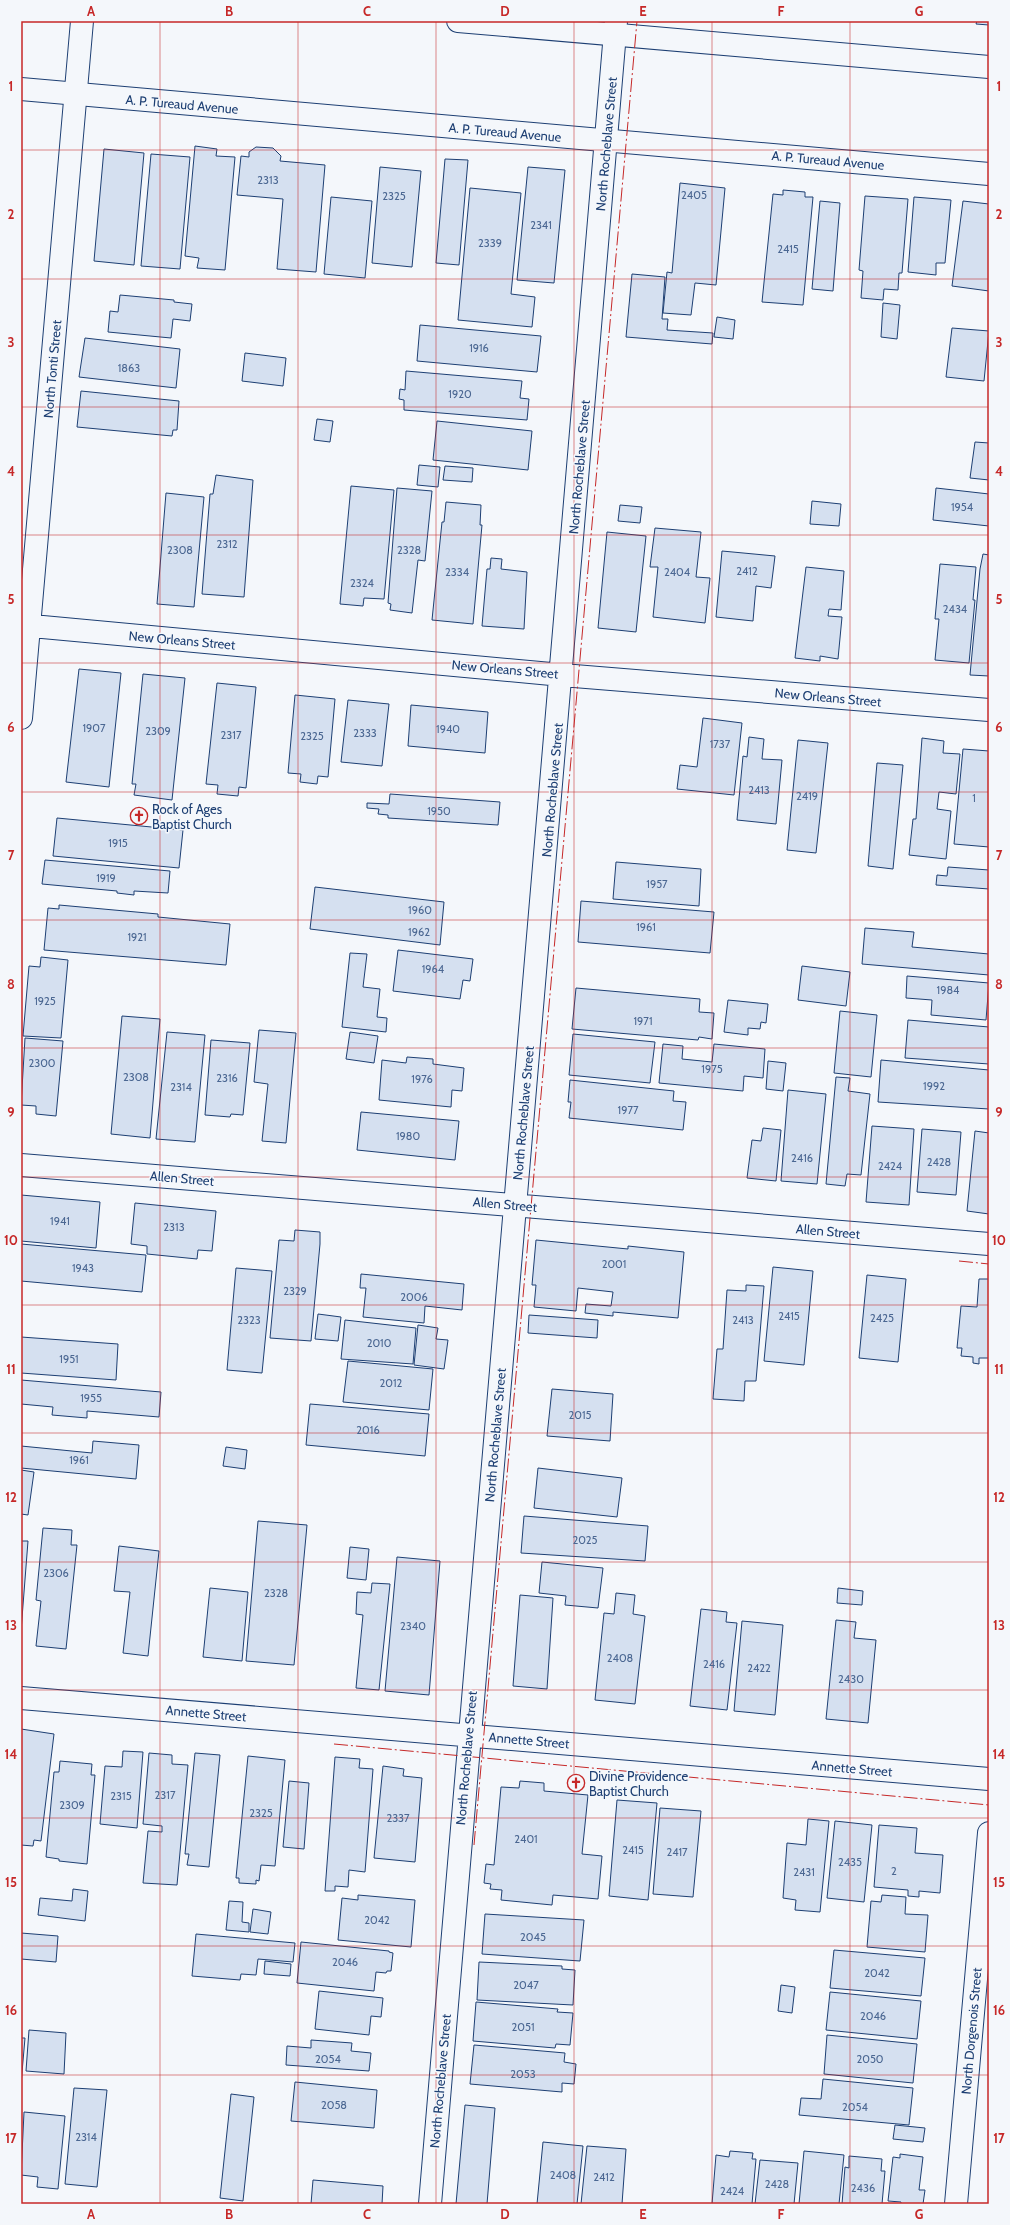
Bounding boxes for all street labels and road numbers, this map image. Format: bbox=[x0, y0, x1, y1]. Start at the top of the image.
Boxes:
street label: North Rocheblave Street bbox=[592, 76, 620, 212]
street label: A. P. Tureaud Avenue bbox=[125, 91, 239, 117]
street label: A. P. Tureaud Avenue bbox=[448, 119, 562, 145]
street label: A. P. Tureaud Avenue bbox=[771, 147, 885, 173]
street label: North Tonti Street bbox=[40, 319, 64, 419]
street label: North Rocheblave Street bbox=[565, 399, 593, 535]
street label: New Orleans Street bbox=[128, 627, 237, 653]
street label: New Orleans Street bbox=[451, 656, 560, 682]
street label: New Orleans Street bbox=[774, 684, 883, 710]
street label: North Rocheblave Street bbox=[538, 722, 566, 858]
street label: North Rocheblave Street bbox=[509, 1045, 537, 1181]
street label: Allen Street bbox=[149, 1167, 215, 1189]
street label: Allen Street bbox=[472, 1193, 538, 1215]
street label: Allen Street bbox=[795, 1220, 861, 1242]
street label: North Rocheblave Street bbox=[481, 1367, 509, 1503]
street label: North Rocheblave Street bbox=[452, 1690, 480, 1826]
street label: Annette Street bbox=[165, 1702, 248, 1725]
street label: Annette Street bbox=[488, 1729, 571, 1752]
street label: Annette Street bbox=[811, 1757, 894, 1780]
street label: North Dorgenois Street bbox=[957, 1966, 985, 2095]
street label: North Rocheblave Street bbox=[426, 2013, 454, 2149]

